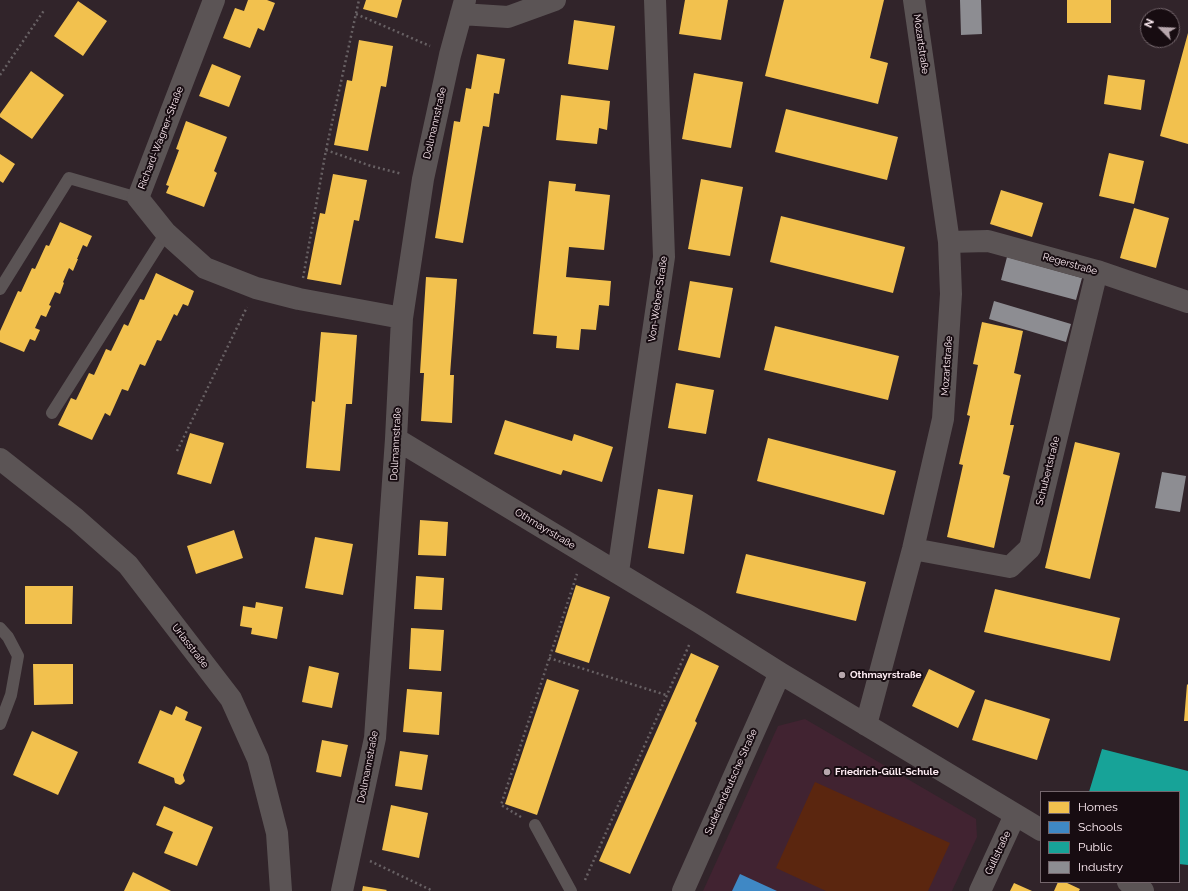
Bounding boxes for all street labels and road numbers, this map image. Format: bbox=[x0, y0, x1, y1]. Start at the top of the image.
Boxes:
street label: Mozartstraße bbox=[911, 13, 931, 75]
street label: Richard-Wagner-Straße bbox=[136, 85, 186, 191]
street label: Dollmannstraße bbox=[421, 86, 449, 160]
street label: Regerstraße bbox=[1041, 250, 1099, 278]
street label: Von-Weber-Straße bbox=[646, 255, 670, 343]
street label: Mozartstraße bbox=[939, 336, 955, 396]
street label: Dollmannstraße bbox=[388, 407, 404, 481]
street label: Schubertstraße bbox=[1034, 435, 1062, 507]
street label: Othmayrstraße bbox=[513, 506, 577, 552]
street label: Urlasstraße bbox=[169, 622, 211, 670]
street label: Sudetendeutsche Straße bbox=[702, 727, 760, 837]
street label: Dollmannstraße bbox=[355, 730, 381, 804]
street label: Güllstraße bbox=[983, 829, 1013, 877]

